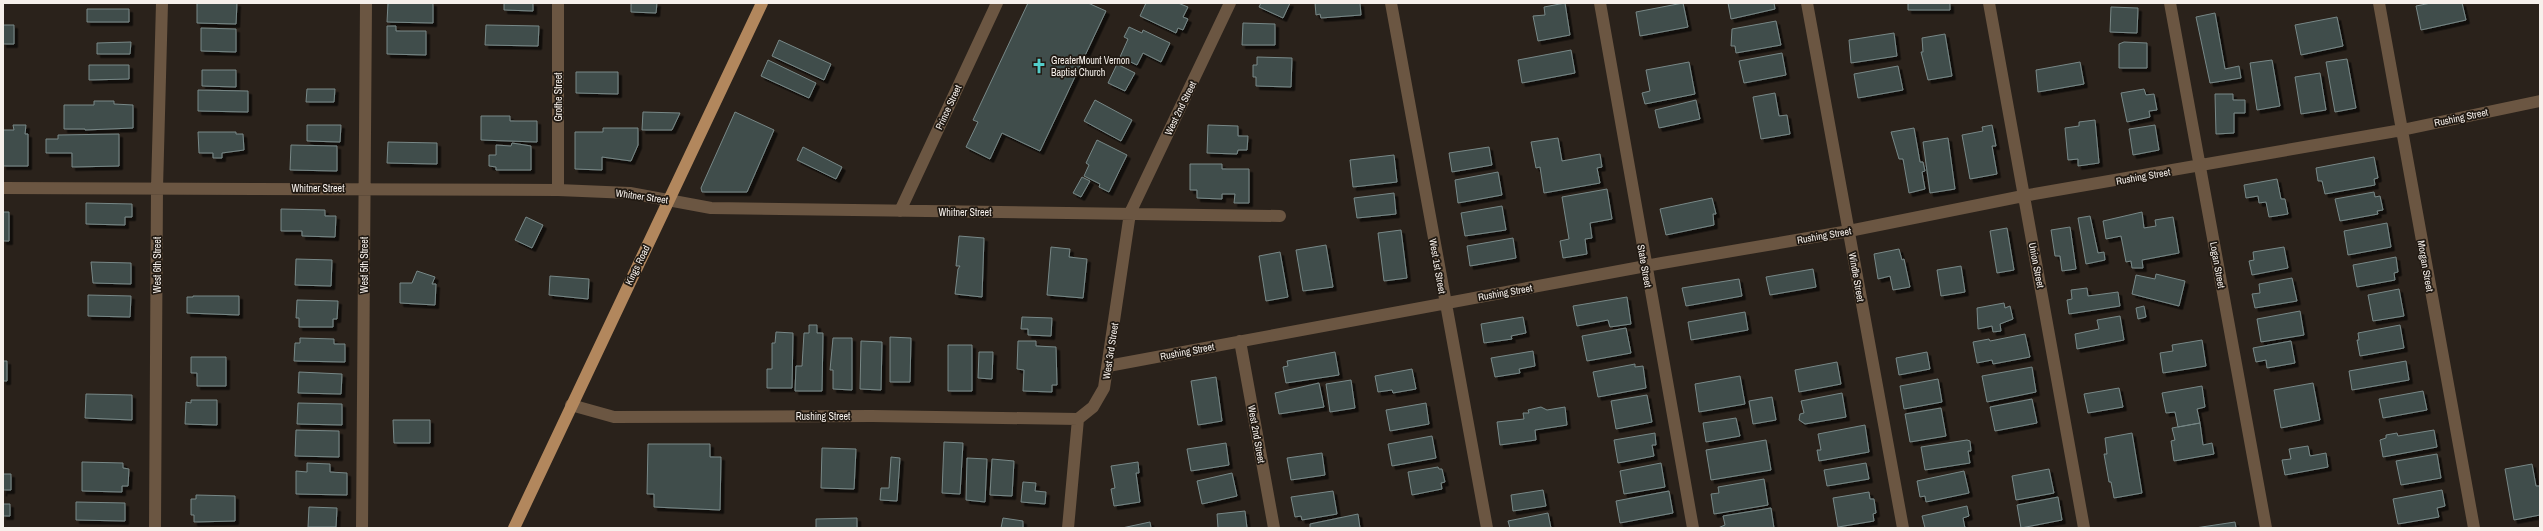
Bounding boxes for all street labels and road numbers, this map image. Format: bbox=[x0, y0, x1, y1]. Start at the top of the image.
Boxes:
street label: Grothe Street bbox=[552, 72, 565, 122]
street label: West 2nd Street bbox=[1162, 78, 1199, 137]
street label: Prince Street bbox=[932, 82, 965, 132]
street label: Rushing Street bbox=[2433, 105, 2490, 130]
street label: Rushing Street bbox=[2115, 165, 2172, 188]
street label: Whitner Street bbox=[292, 182, 345, 195]
street label: Whitner Street bbox=[615, 186, 670, 207]
street label: Whitner Street bbox=[939, 206, 992, 219]
street label: Rushing Street bbox=[1796, 224, 1853, 247]
street label: West 6th Street bbox=[151, 236, 164, 293]
street label: West 5th Street bbox=[358, 236, 371, 293]
street label: West 1st Street bbox=[1426, 237, 1449, 295]
street label: Morgan Street bbox=[2415, 239, 2437, 294]
street label: Union Street bbox=[2026, 241, 2047, 290]
street label: Logan Street bbox=[2207, 241, 2228, 290]
street label: Kings Road bbox=[622, 243, 653, 287]
street label: State Street bbox=[1634, 244, 1655, 289]
street label: Windle Street bbox=[1846, 251, 1867, 303]
street label: Rushing Street bbox=[1477, 281, 1534, 304]
street label: West 3rd Street bbox=[1100, 321, 1121, 380]
street label: Rushing Street bbox=[1159, 340, 1216, 363]
street label: West 2nd Street bbox=[1245, 404, 1268, 465]
street label: Rushing Street bbox=[796, 410, 851, 423]

